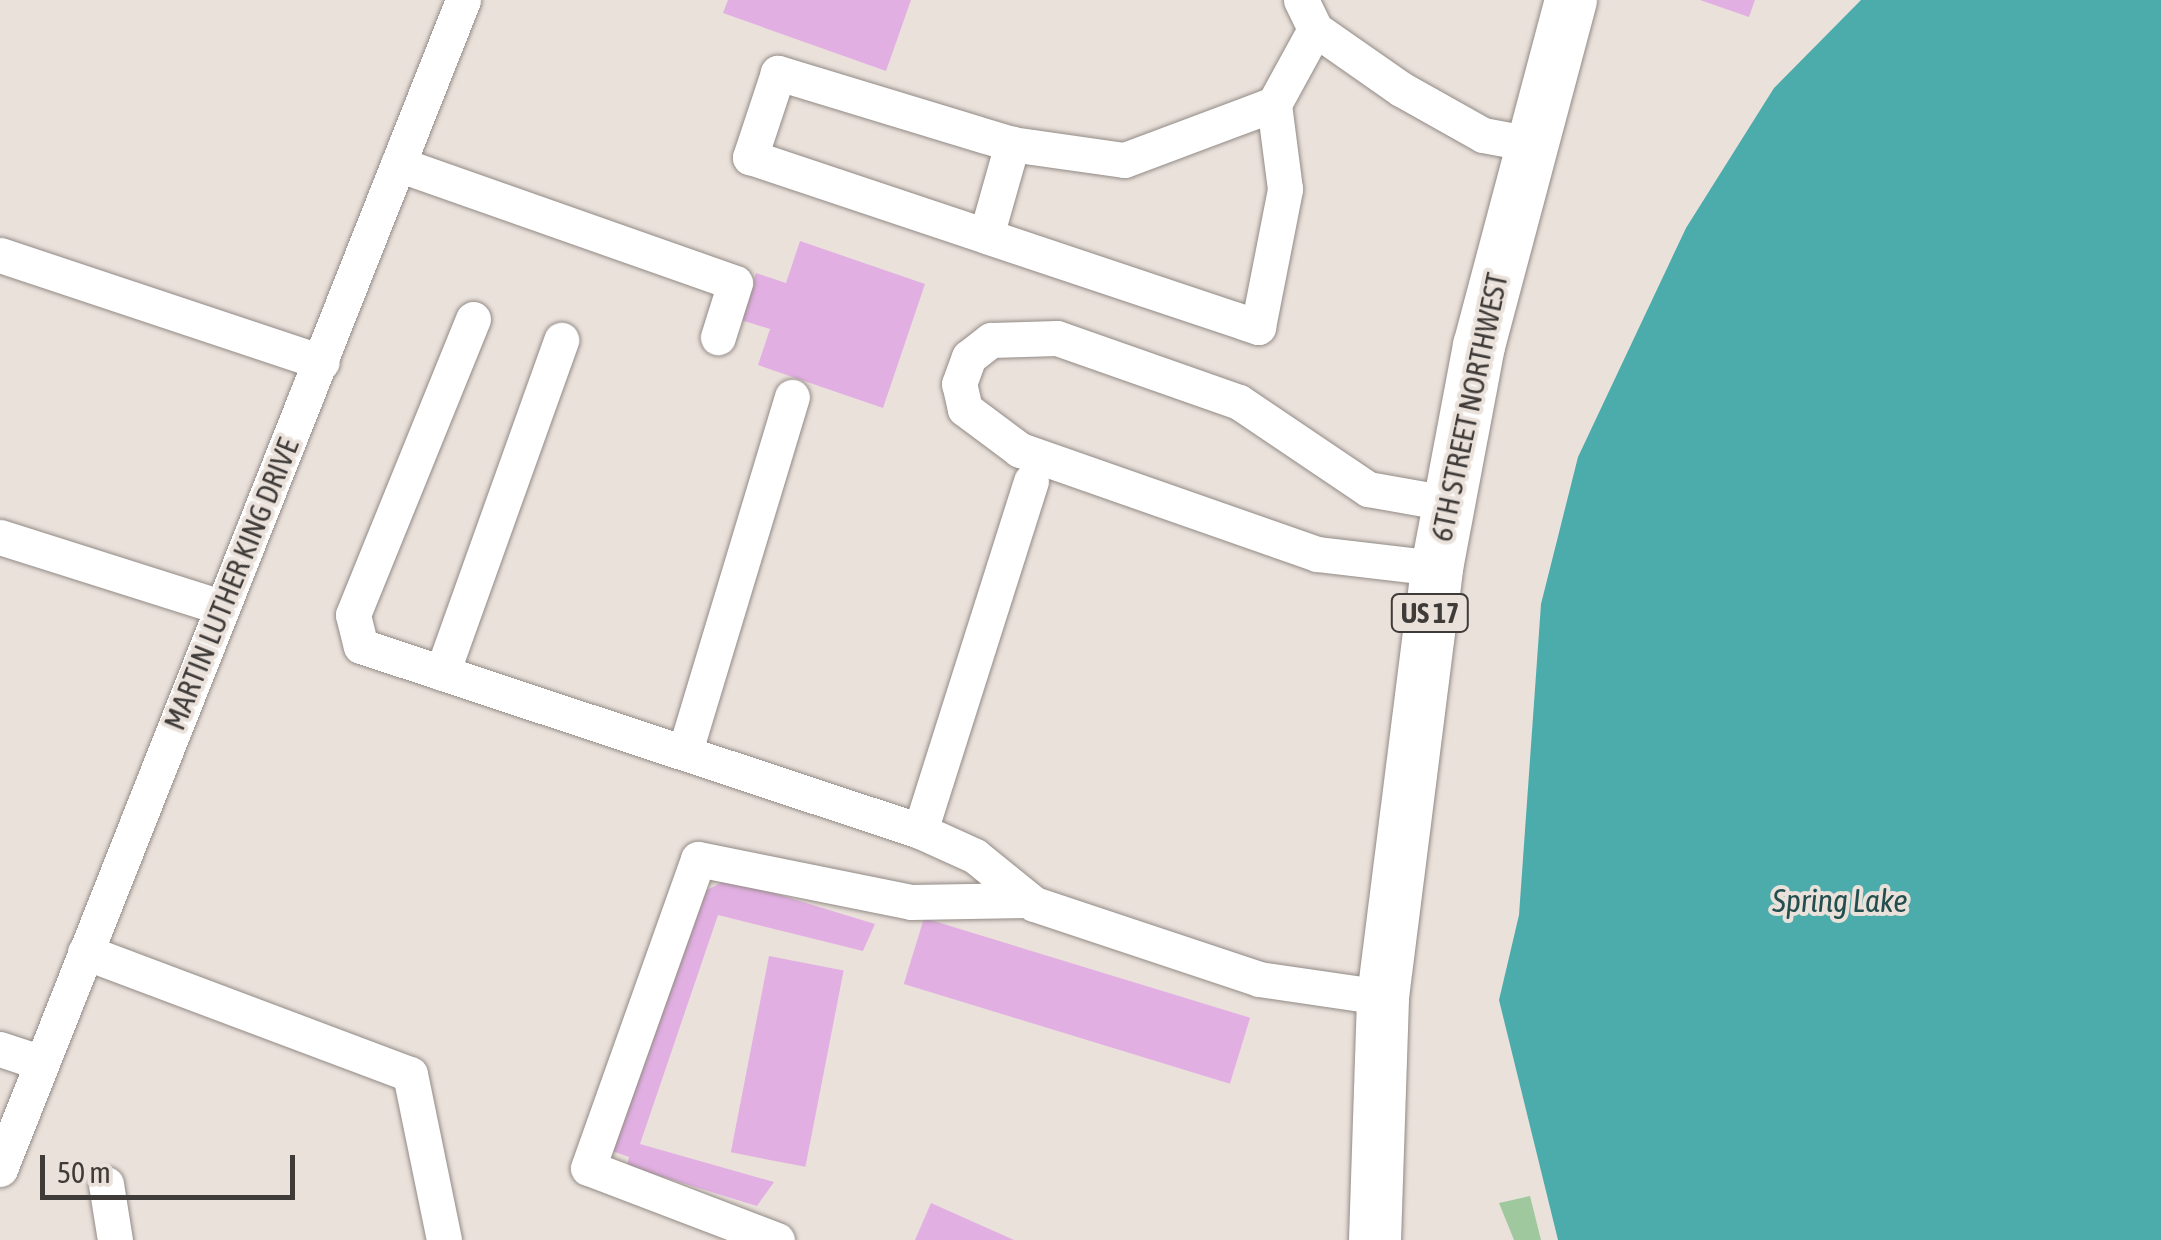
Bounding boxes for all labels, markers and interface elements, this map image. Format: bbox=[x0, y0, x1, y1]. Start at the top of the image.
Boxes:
street label: 6TH STREET NORTHWEST bbox=[1423, 269, 1515, 545]
street label: MARTIN LUTHER KING DRIVE bbox=[156, 433, 306, 735]
road number: US 17 bbox=[1390, 590, 1470, 636]
water label: Spring Lake bbox=[1772, 882, 1908, 920]
scale bar bbox=[45, 1135, 300, 1197]
text: 50 m bbox=[57, 1155, 111, 1189]

